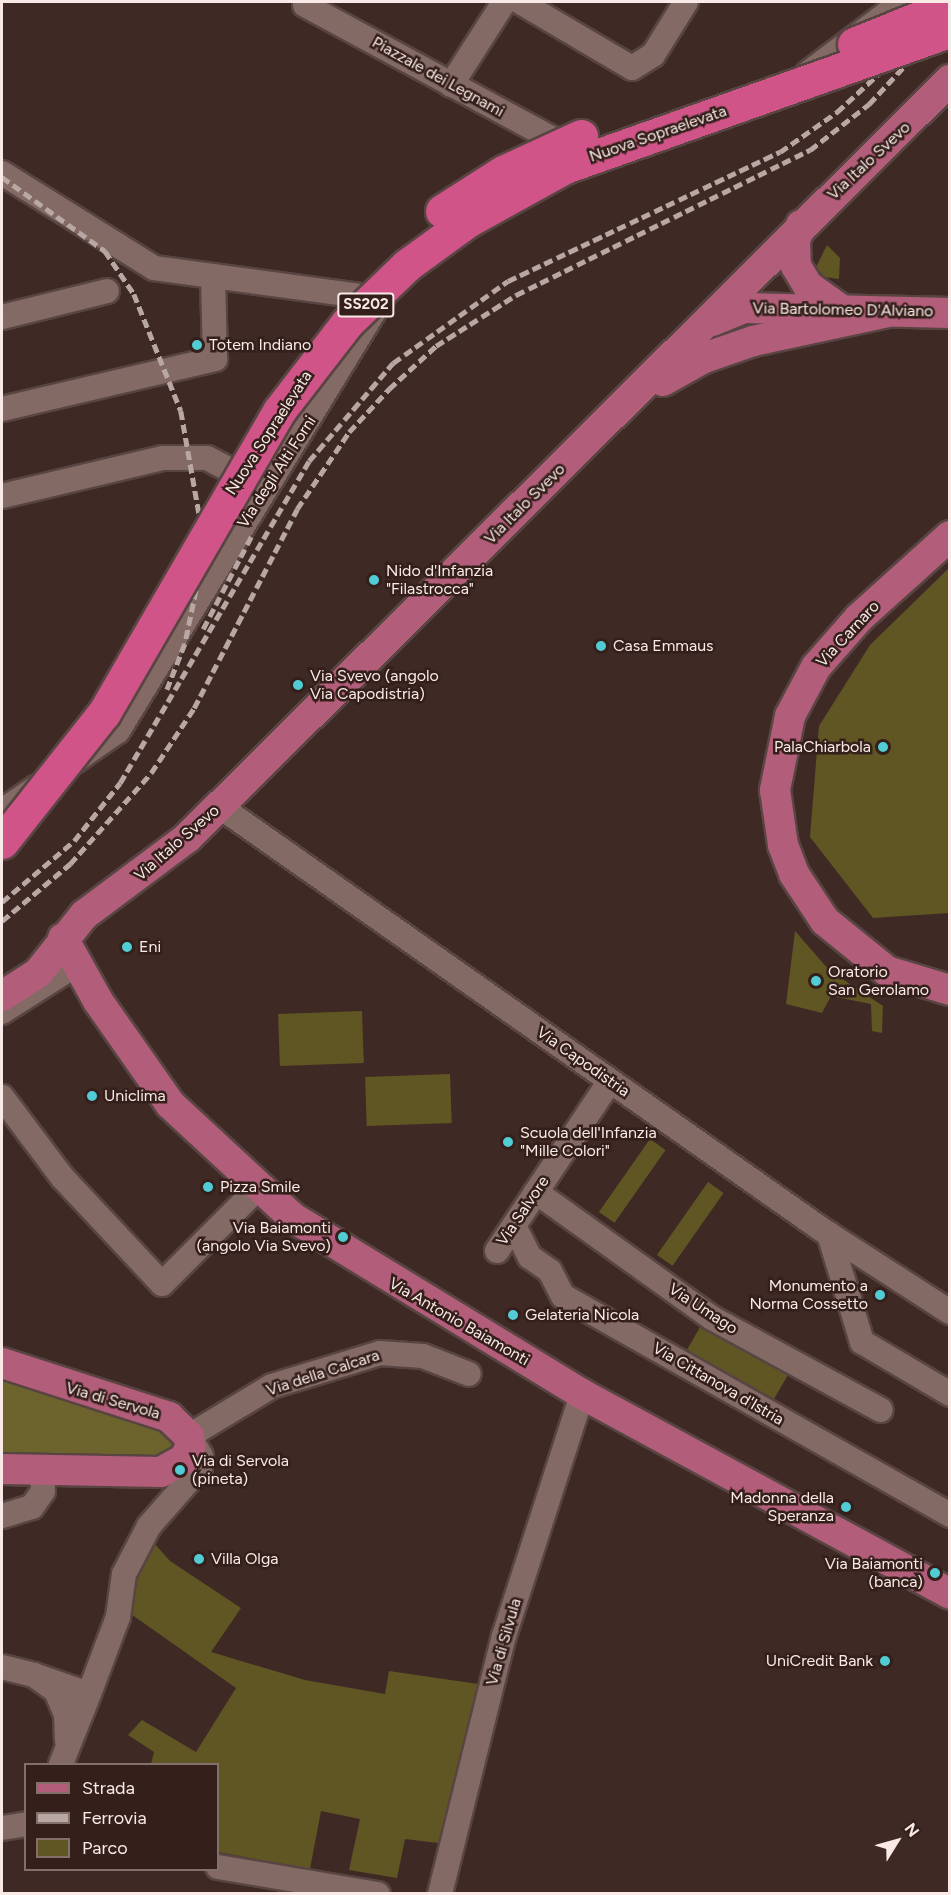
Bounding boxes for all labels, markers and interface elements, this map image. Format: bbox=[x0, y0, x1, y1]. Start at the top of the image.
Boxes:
street label: Piazzale dei Legnami bbox=[369, 33, 507, 121]
street label: Nuova Sopraelevata bbox=[587, 101, 729, 167]
street label: Via Italo Svevo bbox=[824, 118, 914, 204]
road number: SS202 bbox=[336, 293, 396, 317]
street label: Via Bartolomeo D'Alviano bbox=[752, 299, 934, 321]
place label: Totem Indiano bbox=[209, 335, 311, 355]
marker: Totem Indiano bbox=[190, 338, 204, 352]
street label: Nuova Sopraelevata bbox=[222, 367, 316, 499]
street label: Via degli Alti Forni bbox=[234, 412, 320, 532]
street label: Via Italo Svevo bbox=[481, 460, 569, 548]
place label: Nido d'Infanzia "Filastrocca" bbox=[386, 561, 493, 599]
marker: Nido d'Infanzia "Filastrocca" bbox=[367, 573, 381, 587]
street label: Via Carnaro bbox=[812, 597, 884, 671]
place label: Casa Emmaus bbox=[613, 636, 714, 656]
marker: Casa Emmaus bbox=[594, 639, 608, 653]
place label: Via Svevo (angolo Via Capodistria) bbox=[310, 666, 439, 704]
marker: Via Svevo (angolo Via Capodistria) bbox=[291, 678, 305, 692]
place label: PalaChiarbola bbox=[774, 737, 871, 757]
marker: PalaChiarbola bbox=[876, 740, 890, 754]
street label: Via Italo Svevo bbox=[131, 801, 223, 885]
place label: Eni bbox=[139, 937, 161, 957]
marker: Eni bbox=[120, 940, 134, 954]
place label: Oratorio San Gerolamo bbox=[828, 962, 929, 1000]
marker: Oratorio San Gerolamo bbox=[809, 974, 823, 988]
street label: Via Capodistria bbox=[533, 1023, 633, 1101]
place label: Uniclima bbox=[104, 1086, 166, 1106]
marker: Uniclima bbox=[85, 1089, 99, 1103]
place label: Scuola dell'Infanzia "Mille Colori" bbox=[520, 1123, 657, 1161]
marker: Scuola dell'Infanzia "Mille Colori" bbox=[501, 1135, 515, 1149]
street label: Via Salvore bbox=[493, 1172, 553, 1250]
place label: Pizza Smile bbox=[220, 1177, 300, 1197]
marker: Pizza Smile bbox=[201, 1180, 215, 1194]
place label: Via Baiamonti (angolo Via Svevo) bbox=[197, 1218, 331, 1256]
marker: Via Baiamonti (angolo Via Svevo) bbox=[336, 1230, 350, 1244]
street label: Via Antonio Baiamonti bbox=[385, 1274, 533, 1370]
place label: Monumento a Norma Cossetto bbox=[749, 1276, 868, 1314]
street label: Via Umago bbox=[665, 1280, 741, 1338]
marker: Monumento a Norma Cossetto bbox=[873, 1288, 887, 1302]
place label: Gelateria Nicola bbox=[525, 1305, 639, 1325]
marker: Gelateria Nicola bbox=[506, 1308, 520, 1322]
street label: Via Cittanova d'Istria bbox=[649, 1339, 787, 1429]
street label: Via della Calcara bbox=[264, 1346, 382, 1400]
street label: Via di Servola bbox=[64, 1378, 162, 1424]
place label: Via di Servola (pineta) bbox=[192, 1451, 289, 1489]
marker: Via di Servola (pineta) bbox=[173, 1463, 187, 1477]
place label: Madonna della Speranza bbox=[730, 1488, 834, 1526]
marker: Madonna della Speranza bbox=[839, 1500, 853, 1514]
place label: Villa Olga bbox=[211, 1549, 278, 1569]
marker: Villa Olga bbox=[192, 1552, 206, 1566]
place label: Via Baiamonti (banca) bbox=[825, 1554, 923, 1592]
marker: Via Baiamonti (banca) bbox=[928, 1566, 942, 1580]
street label: Via di Silvula bbox=[482, 1596, 526, 1688]
place label: UniCredit Bank bbox=[766, 1651, 873, 1671]
marker: UniCredit Bank bbox=[878, 1654, 892, 1668]
legend bbox=[24, 1763, 219, 1871]
text: Strada bbox=[82, 1777, 135, 1799]
text: Ferrovia bbox=[82, 1807, 147, 1829]
north arrow bbox=[867, 1811, 927, 1871]
text: N bbox=[900, 1819, 923, 1841]
text: Parco bbox=[82, 1837, 128, 1859]

